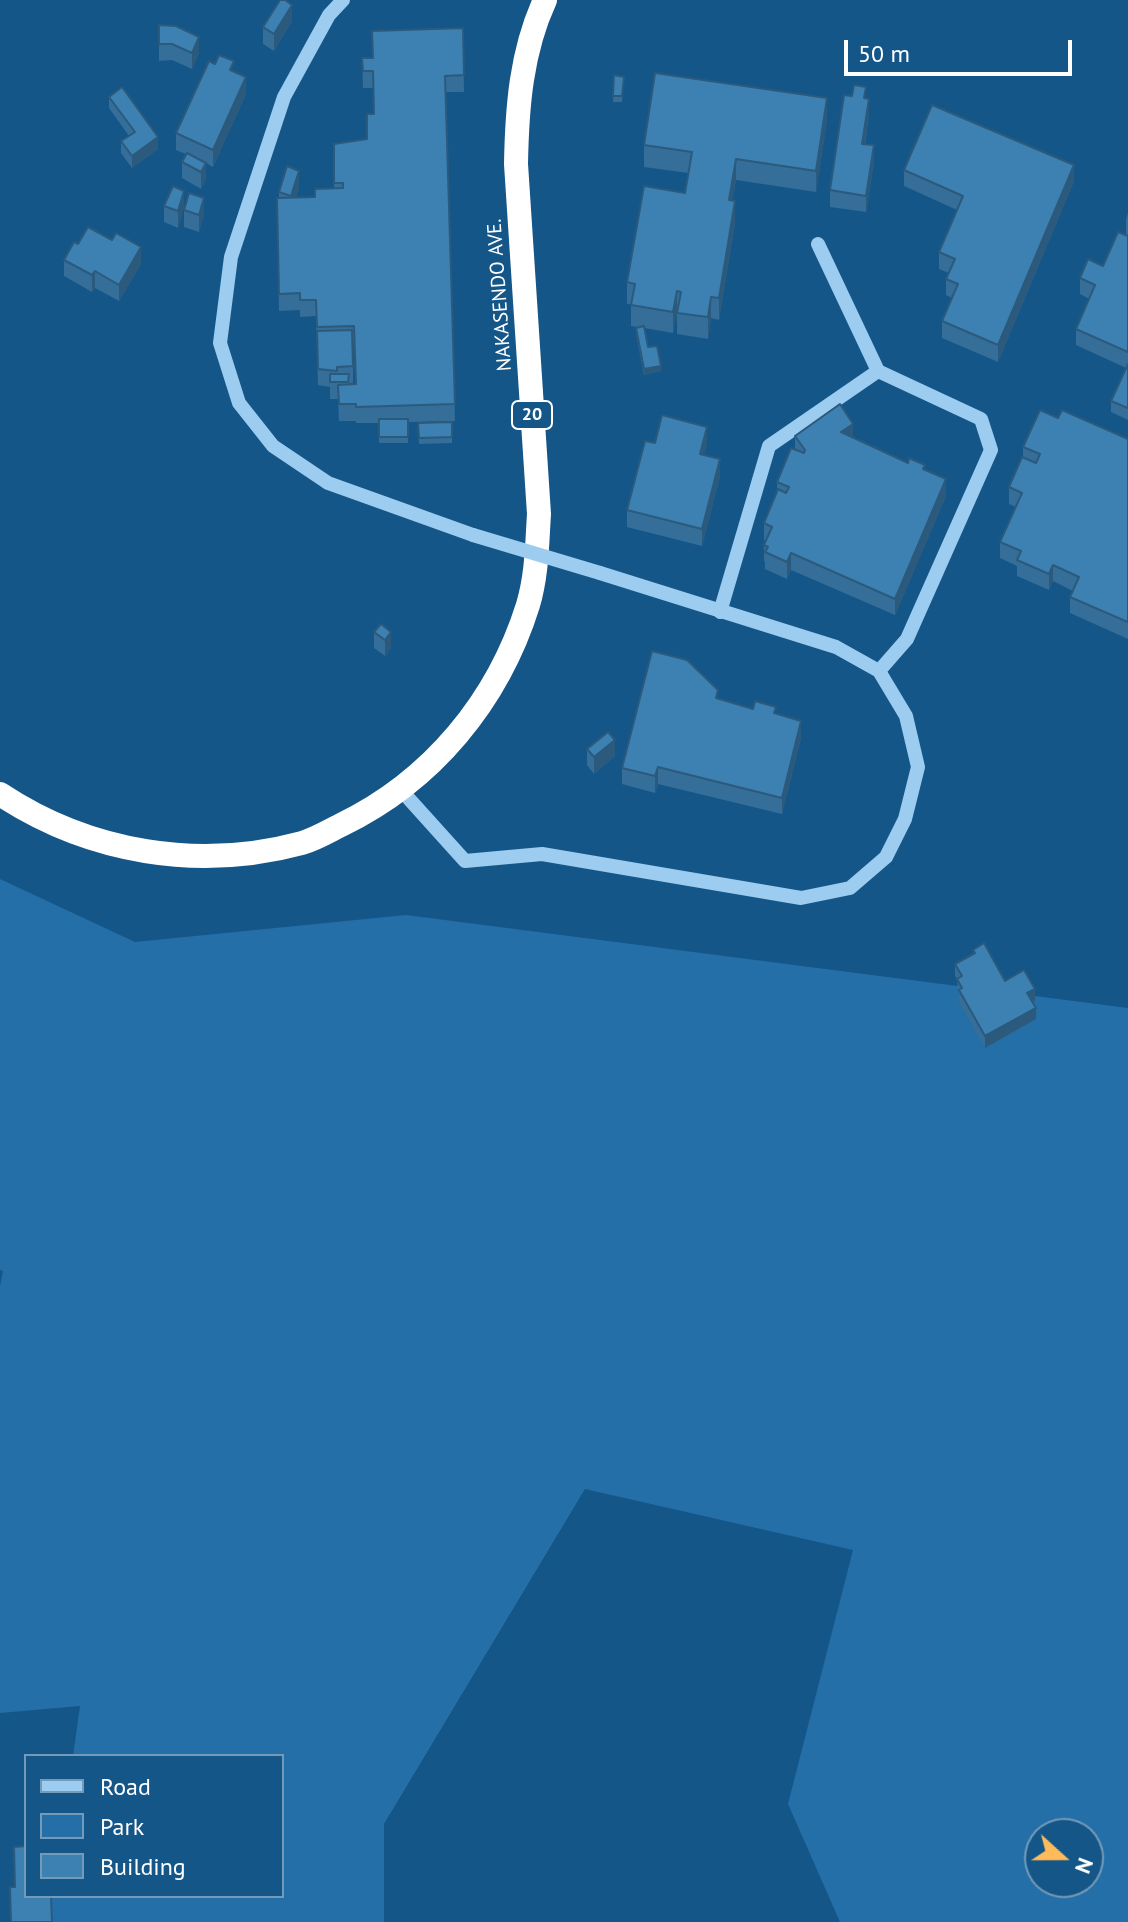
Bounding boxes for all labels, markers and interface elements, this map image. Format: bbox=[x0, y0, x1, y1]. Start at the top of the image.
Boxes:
scale bar bbox=[848, 24, 1076, 74]
text: 50 m bbox=[858, 38, 910, 69]
street label: NAKASENDO AVE. bbox=[483, 218, 517, 372]
road number: 20 bbox=[512, 401, 552, 429]
legend bbox=[24, 1754, 284, 1898]
text: Road bbox=[100, 1771, 151, 1802]
text: Park bbox=[100, 1811, 144, 1842]
north arrow bbox=[1024, 1818, 1104, 1898]
text: Building bbox=[100, 1851, 186, 1882]
text: N bbox=[1069, 1854, 1100, 1878]

